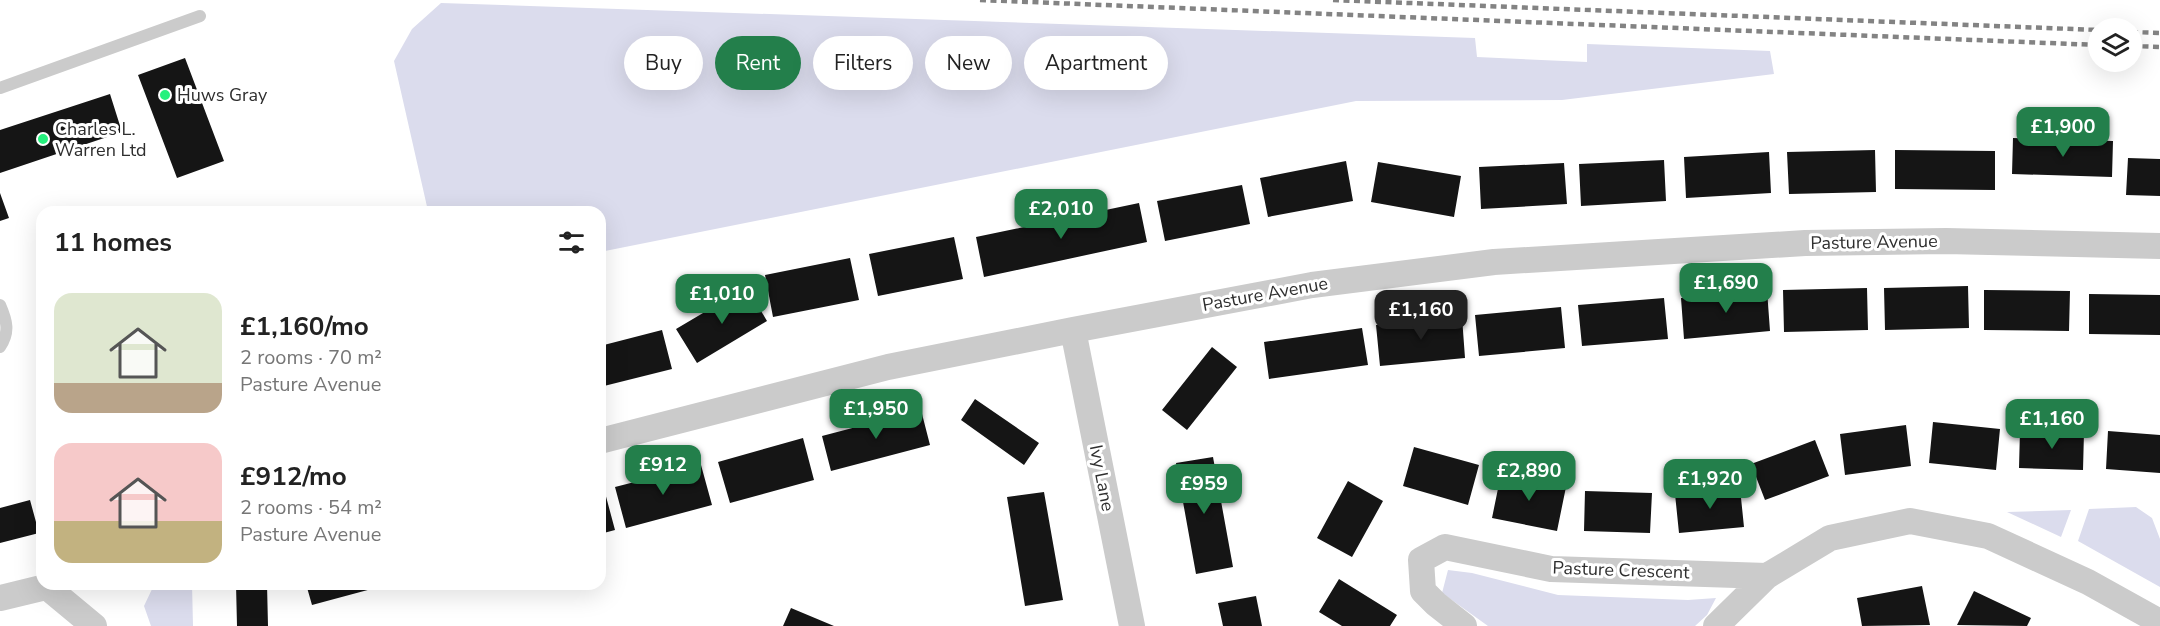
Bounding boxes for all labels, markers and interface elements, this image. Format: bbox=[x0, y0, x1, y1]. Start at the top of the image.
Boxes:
map controls bbox=[2088, 18, 2142, 72]
button: layers bbox=[2088, 18, 2142, 72]
chip: Buy bbox=[624, 36, 703, 90]
chip: Rent bbox=[715, 36, 801, 90]
chip: Filters bbox=[813, 36, 913, 90]
chip: New bbox=[925, 36, 1012, 90]
chip: Apartment bbox=[1024, 36, 1168, 90]
place label: Huws Gray bbox=[177, 83, 268, 107]
marker: Huws Gray bbox=[158, 88, 172, 102]
pin: £1,900 bbox=[2014, 107, 2112, 158]
text: £1,900 bbox=[2031, 113, 2095, 140]
place label: Charles L. Warren Ltd bbox=[55, 117, 147, 162]
marker: Charles L. Warren Ltd bbox=[36, 132, 50, 146]
pin: £2,010 bbox=[1012, 189, 1110, 240]
text: £2,010 bbox=[1029, 195, 1093, 222]
text: 11 homes bbox=[54, 225, 172, 260]
icon: filters bbox=[555, 226, 588, 259]
street label: Pasture Avenue bbox=[1810, 229, 1938, 255]
pin: £1,690 bbox=[1677, 263, 1775, 314]
text: £1,690 bbox=[1694, 269, 1758, 296]
street label: Pasture Avenue bbox=[1200, 271, 1330, 317]
pin: £1,010 bbox=[673, 274, 771, 325]
text: £1,010 bbox=[690, 280, 754, 307]
pin: £1,160 bbox=[1372, 290, 1470, 341]
text: £1,160 bbox=[1389, 296, 1453, 323]
text: £1,160/mo bbox=[240, 309, 369, 344]
icon: home bbox=[102, 317, 174, 389]
text: 2 rooms · 70 m² bbox=[240, 344, 382, 371]
text: Pasture Avenue bbox=[240, 371, 381, 398]
pin: £1,950 bbox=[827, 389, 925, 440]
text: £1,950 bbox=[844, 395, 908, 422]
pin: £1,160 bbox=[2003, 399, 2101, 450]
text: £1,160 bbox=[2020, 405, 2084, 432]
street label: Ivy Lane bbox=[1084, 443, 1120, 513]
pin: £912 bbox=[627, 445, 699, 496]
text: £912 bbox=[639, 451, 687, 478]
pin: £2,890 bbox=[1480, 451, 1578, 502]
text: £2,890 bbox=[1497, 457, 1561, 484]
text: £912/mo bbox=[240, 459, 347, 494]
pin: £1,920 bbox=[1661, 459, 1759, 510]
pin: £959 bbox=[1168, 464, 1240, 515]
text: £1,920 bbox=[1678, 465, 1742, 492]
icon: home bbox=[102, 467, 174, 539]
text: £959 bbox=[1180, 470, 1228, 497]
text: 2 rooms · 54 m² bbox=[240, 494, 382, 521]
text: Pasture Avenue bbox=[240, 521, 381, 548]
street label: Pasture Crescent bbox=[1552, 556, 1691, 584]

